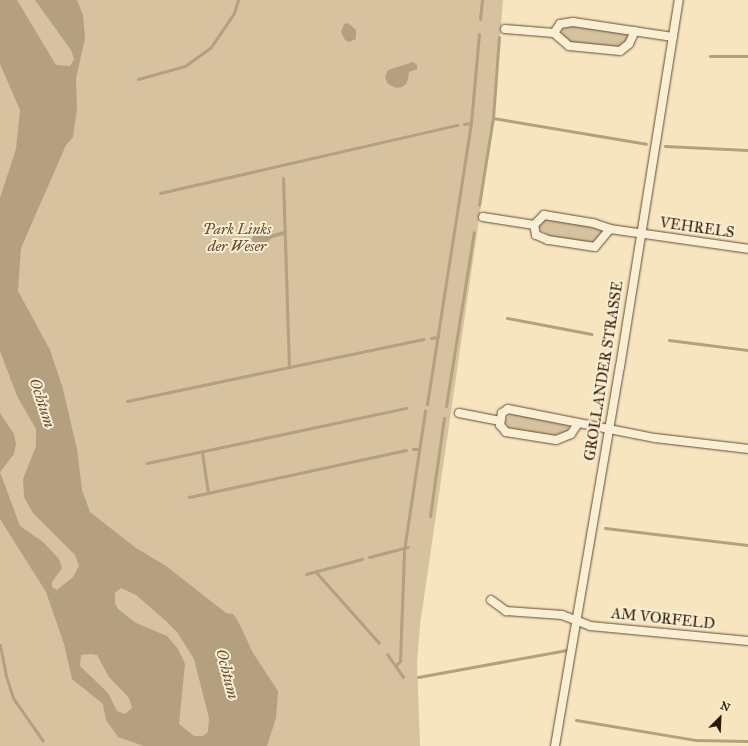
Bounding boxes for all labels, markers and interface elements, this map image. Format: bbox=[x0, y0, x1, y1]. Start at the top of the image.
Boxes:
street label: VEHRELS bbox=[659, 214, 735, 242]
park label: Park Links der Weser bbox=[203, 220, 271, 255]
street label: GROLLANDER STRASSE bbox=[581, 280, 627, 462]
water label: Ochtum bbox=[25, 376, 59, 430]
street label: AM VORFELD bbox=[610, 605, 716, 633]
water label: Ochtum bbox=[212, 647, 242, 701]
north arrow bbox=[700, 698, 740, 738]
text: N bbox=[718, 699, 732, 714]

